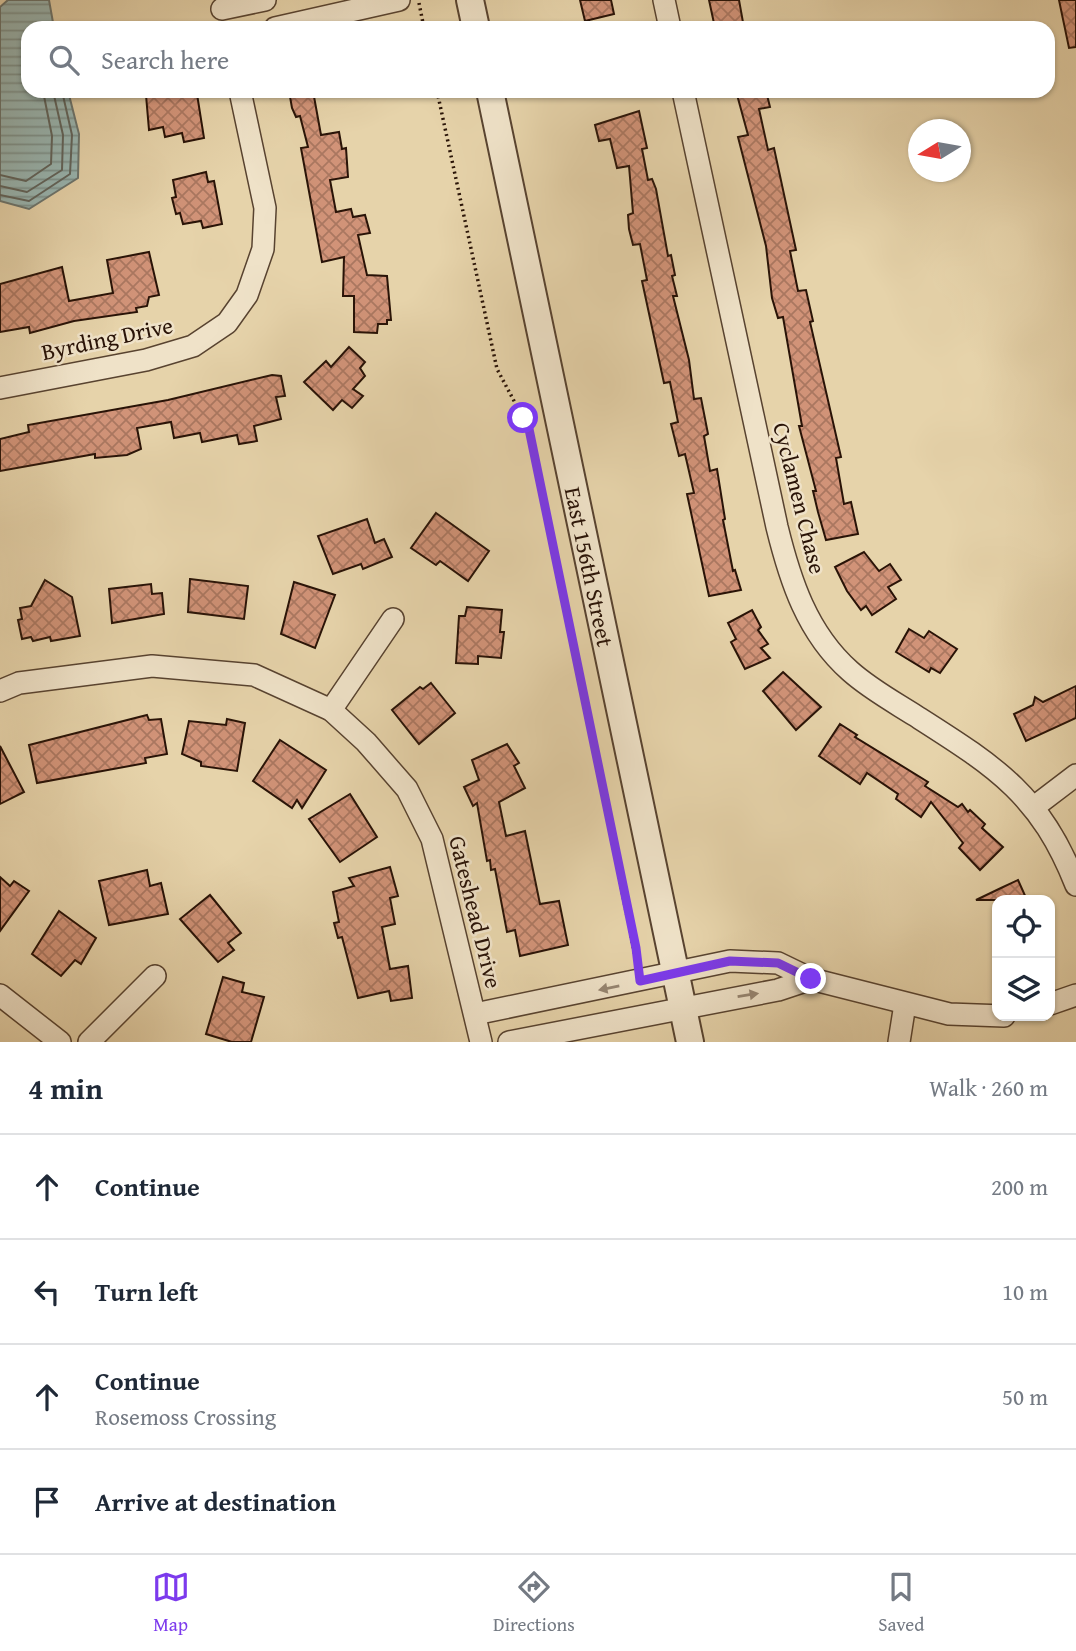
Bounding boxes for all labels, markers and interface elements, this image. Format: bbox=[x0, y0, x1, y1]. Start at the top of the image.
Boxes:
search box bbox=[21, 21, 1055, 98]
text: Search here bbox=[101, 40, 229, 79]
icon: search bbox=[45, 41, 83, 79]
north arrow bbox=[908, 119, 971, 182]
street label: Byrding Drive bbox=[38, 308, 176, 368]
route start bbox=[507, 402, 538, 433]
street label: Cyclamen Chase bbox=[765, 419, 835, 577]
street label: East 156th Street bbox=[557, 484, 623, 649]
street label: Gateshead Drive bbox=[441, 832, 511, 992]
map controls bbox=[992, 895, 1055, 1021]
button: locate bbox=[992, 895, 1055, 958]
button: layers bbox=[992, 958, 1055, 1021]
route end bbox=[795, 963, 826, 994]
one-way arrow bbox=[598, 982, 620, 993]
one-way arrow bbox=[737, 989, 759, 1000]
text: 4 min bbox=[28, 1066, 103, 1110]
text: Walk · 260 m bbox=[929, 1071, 1048, 1104]
text: Continue bbox=[95, 1167, 200, 1206]
icon: ahead bbox=[28, 1168, 66, 1206]
text: 200 m bbox=[991, 1170, 1048, 1203]
text: Turn left bbox=[95, 1272, 198, 1311]
icon: left bbox=[28, 1273, 66, 1311]
text: 10 m bbox=[1002, 1275, 1048, 1308]
text: Continue bbox=[95, 1361, 200, 1400]
icon: ahead bbox=[28, 1378, 66, 1416]
text: 50 m bbox=[1002, 1380, 1048, 1413]
text: Rosemoss Crossing bbox=[95, 1400, 276, 1433]
text: Arrive at destination bbox=[95, 1482, 336, 1521]
icon: arrive bbox=[28, 1483, 66, 1521]
tab: Map bbox=[152, 1568, 190, 1638]
tab: Directions bbox=[493, 1568, 575, 1638]
tab: Saved bbox=[878, 1568, 924, 1638]

